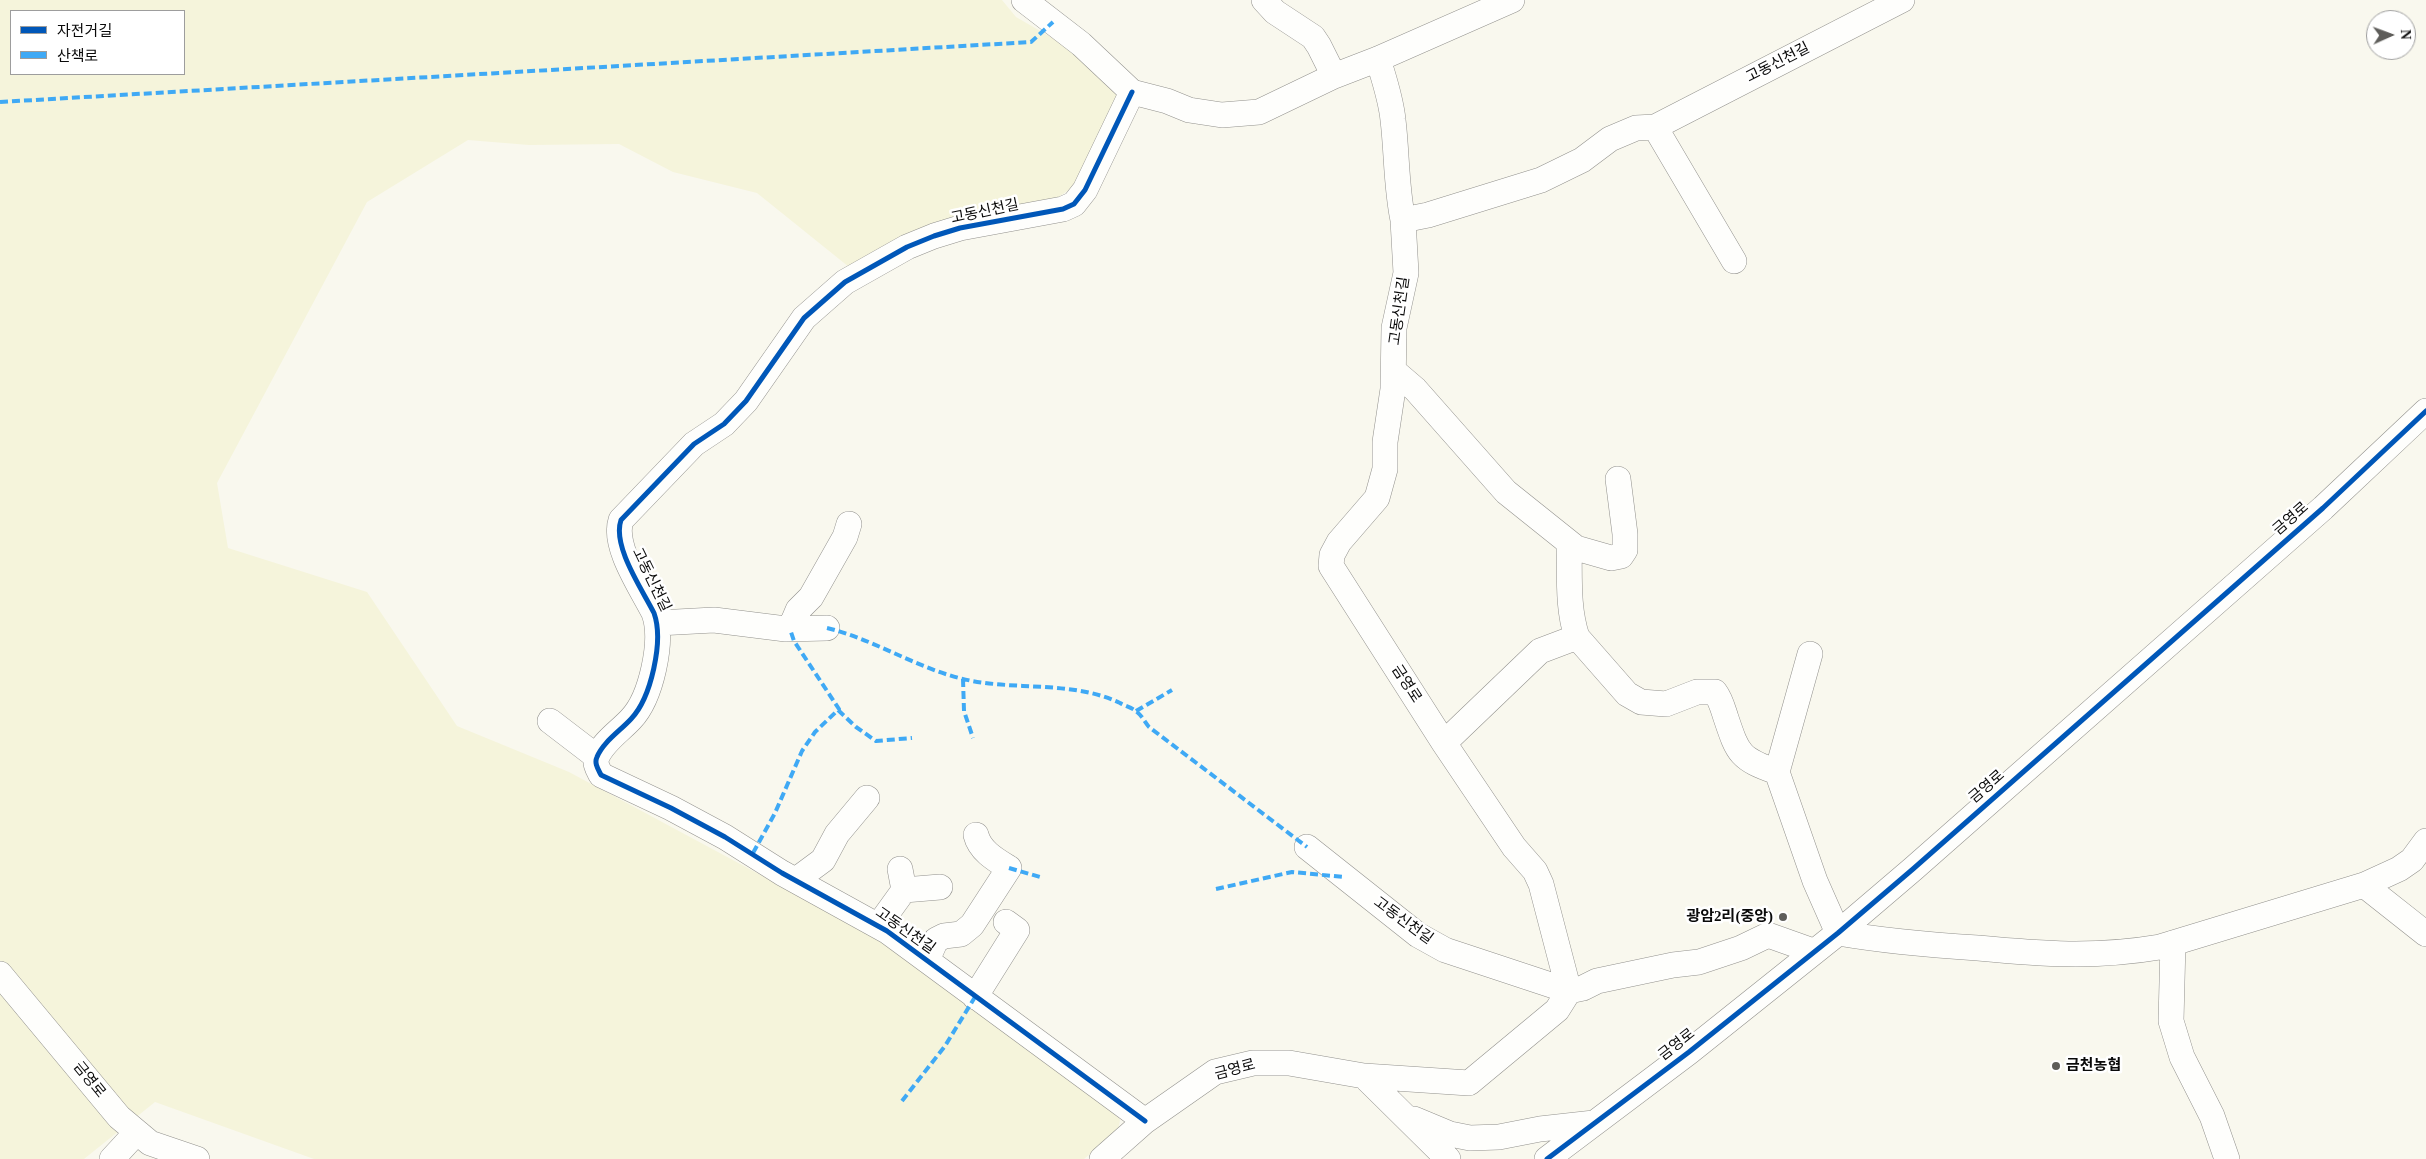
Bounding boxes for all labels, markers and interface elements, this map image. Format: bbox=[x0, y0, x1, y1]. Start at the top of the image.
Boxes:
legend bbox=[10, 10, 185, 75]
north arrow bbox=[2366, 10, 2416, 60]
text: 자전거길 bbox=[57, 23, 112, 39]
text: N bbox=[2398, 29, 2413, 40]
street label: 고동신천길 bbox=[1743, 39, 1813, 87]
text: 산책로 bbox=[57, 48, 98, 64]
street label: 고동신천길 bbox=[949, 196, 1021, 228]
street label: 고동신천길 bbox=[1386, 276, 1414, 346]
street label: 금영로 bbox=[2269, 499, 2313, 539]
street label: 고동신천길 bbox=[628, 545, 674, 615]
street label: 금영로 bbox=[1387, 662, 1425, 706]
street label: 금영로 bbox=[1965, 767, 2009, 807]
street label: 고동신천길 bbox=[1370, 893, 1436, 949]
street label: 고동신천길 bbox=[872, 904, 938, 958]
place label: 광암2리(중앙) bbox=[1687, 908, 1773, 926]
marker: 광암2리(중앙) bbox=[1777, 911, 1789, 923]
street label: 금영로 bbox=[1655, 1025, 1699, 1065]
street label: 금영로 bbox=[1213, 1056, 1257, 1084]
place label: 금천농협 bbox=[2066, 1057, 2121, 1075]
street label: 금영로 bbox=[69, 1058, 109, 1102]
marker: 금천농협 bbox=[2050, 1060, 2062, 1072]

